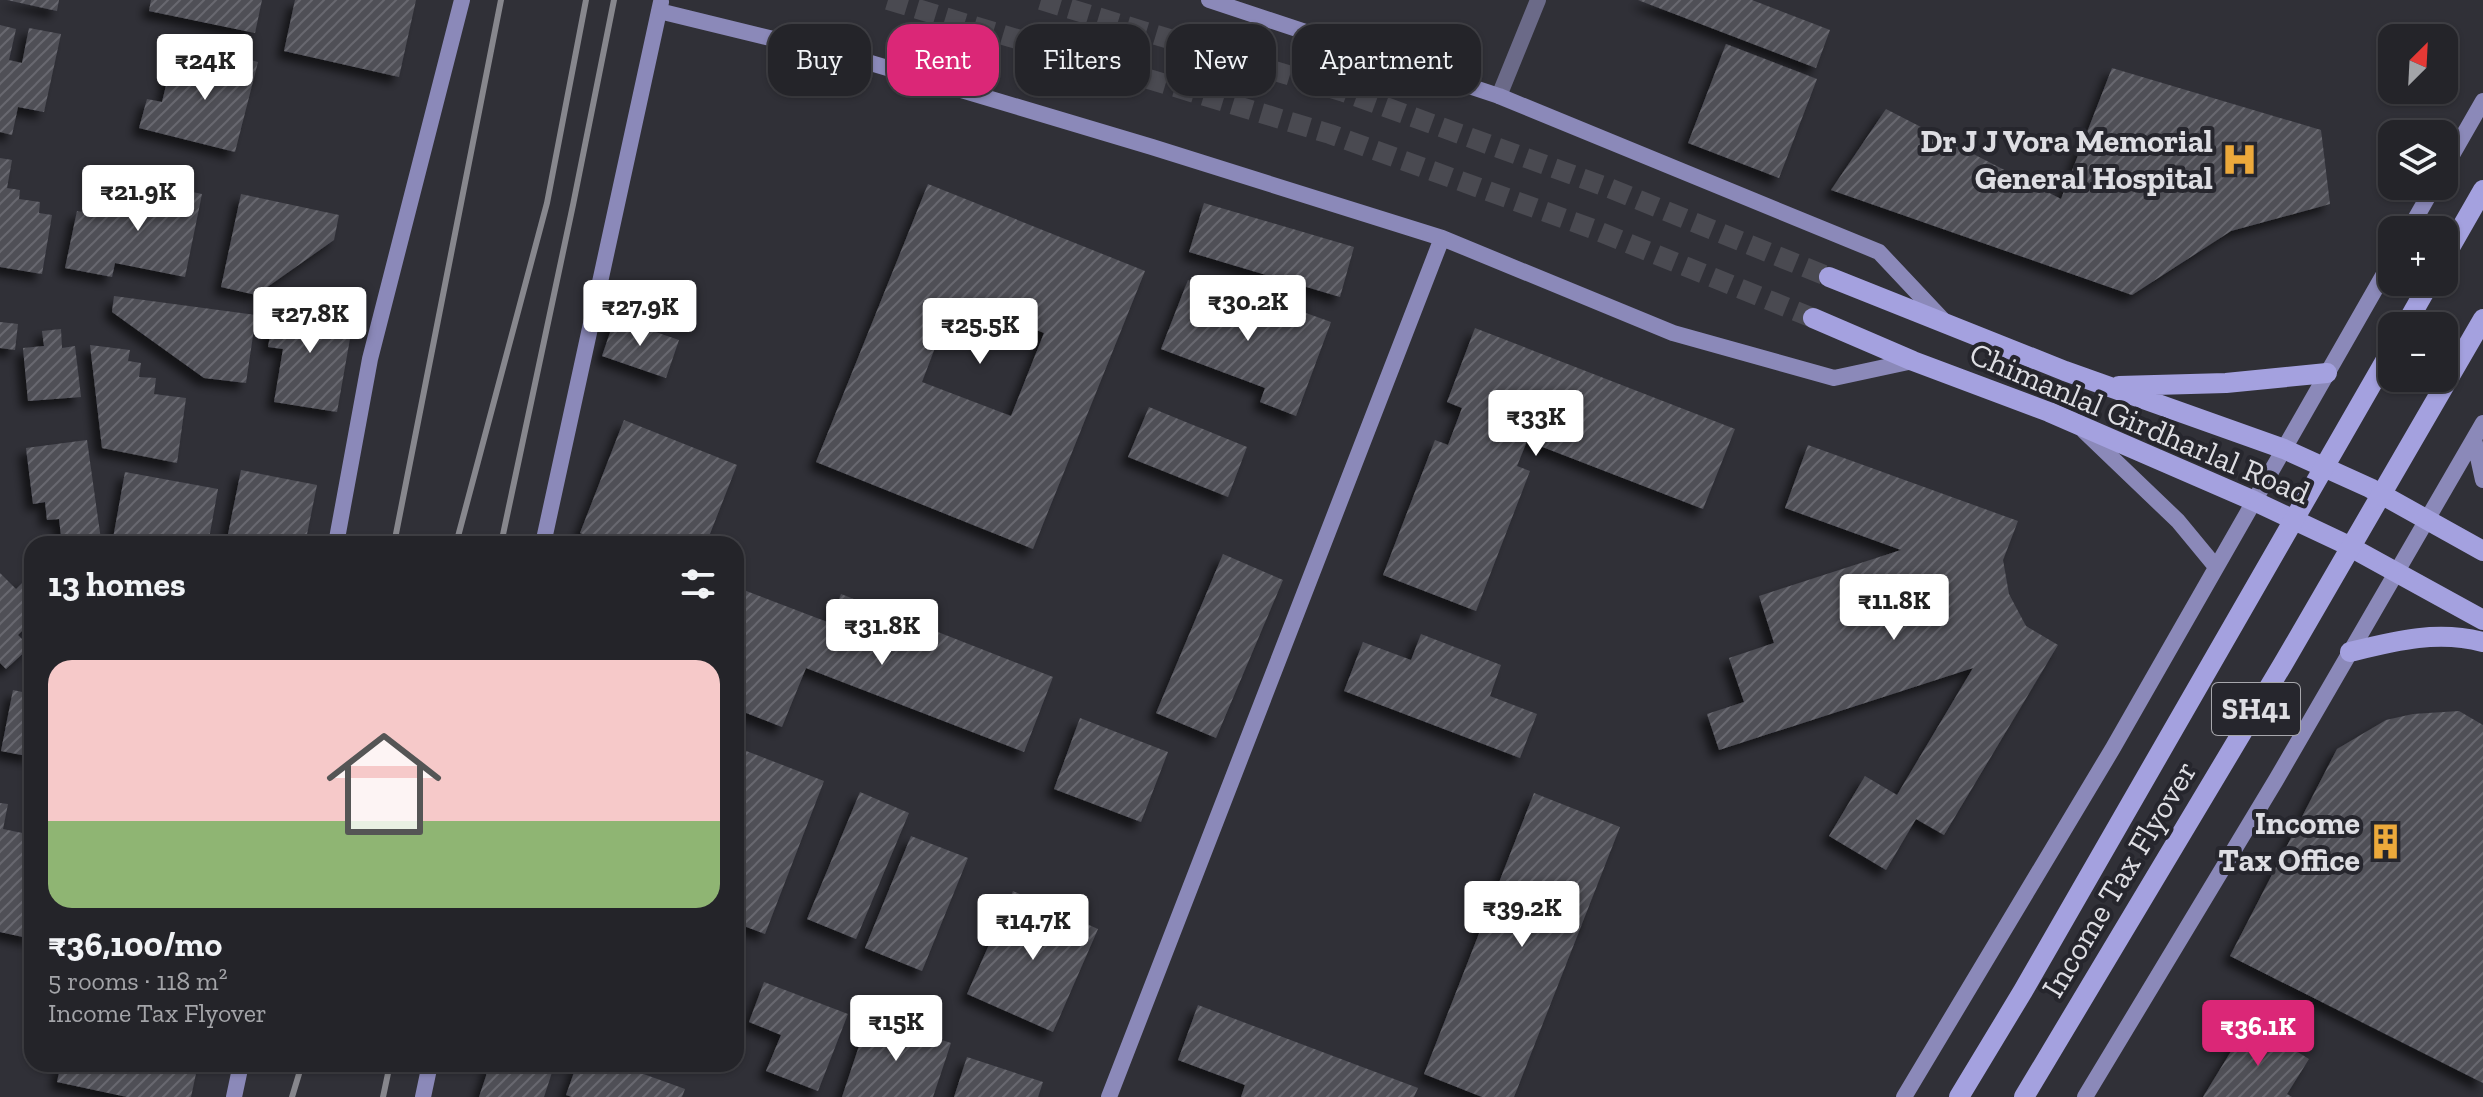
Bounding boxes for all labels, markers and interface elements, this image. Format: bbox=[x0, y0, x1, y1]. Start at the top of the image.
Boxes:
chip: Buy bbox=[768, 24, 871, 96]
chip: Rent bbox=[887, 24, 999, 96]
chip: Filters bbox=[1015, 24, 1150, 96]
chip: New bbox=[1166, 24, 1276, 96]
chip: Apartment bbox=[1292, 24, 1481, 96]
north arrow bbox=[2378, 24, 2458, 104]
map controls bbox=[2378, 24, 2458, 392]
pin: ₹24K bbox=[158, 34, 252, 102]
text: ₹24K bbox=[175, 44, 235, 76]
button: layers bbox=[2378, 120, 2458, 200]
place label: Dr J J Vora Memorial General Hospital bbox=[1920, 122, 2213, 197]
hospital icon: Dr J J Vora Memorial General Hospital bbox=[2220, 140, 2258, 178]
pin: ₹21.9K bbox=[73, 165, 203, 233]
text: ₹21.9K bbox=[100, 175, 176, 207]
button: + bbox=[2378, 216, 2458, 296]
pin: ₹30.2K bbox=[1183, 275, 1313, 343]
pin: ₹27.9K bbox=[575, 280, 705, 348]
text: ₹30.2K bbox=[1208, 285, 1288, 317]
pin: ₹27.8K bbox=[245, 287, 375, 355]
text: ₹27.9K bbox=[601, 290, 679, 322]
text: ₹27.8K bbox=[271, 297, 349, 329]
pin: ₹25.5K bbox=[915, 298, 1045, 366]
text: ₹25.5K bbox=[941, 308, 1019, 340]
button: − bbox=[2378, 312, 2458, 392]
street label: Chimanlal Girdharlal Road bbox=[1964, 334, 2316, 512]
pin: ₹33K bbox=[1489, 390, 1583, 458]
text: ₹33K bbox=[1506, 400, 1566, 432]
icon: filters bbox=[676, 562, 720, 606]
text: 13 homes bbox=[48, 564, 186, 605]
pin: ₹11.8K bbox=[1829, 574, 1959, 642]
text: ₹11.8K bbox=[1858, 584, 1930, 616]
pin: ₹31.8K bbox=[817, 599, 947, 667]
text: ₹31.8K bbox=[844, 609, 920, 641]
road number: SH41 bbox=[2212, 683, 2300, 735]
icon: home bbox=[312, 712, 456, 856]
street label: Income Tax Flyover bbox=[2033, 754, 2205, 1004]
place label: Income Tax Office bbox=[2218, 804, 2360, 879]
building icon: Income Tax Office bbox=[2367, 822, 2405, 860]
pin: ₹39.2K bbox=[1457, 881, 1587, 949]
text: ₹39.2K bbox=[1482, 891, 1562, 923]
pin: ₹14.7K bbox=[968, 894, 1098, 962]
text: ₹14.7K bbox=[996, 904, 1070, 936]
text: ₹36,100/mo bbox=[48, 924, 222, 965]
text: 5 rooms · 118 m² bbox=[48, 965, 228, 997]
pin: ₹15K bbox=[849, 995, 943, 1063]
text: Income Tax Flyover bbox=[48, 997, 267, 1029]
pin: ₹36.1K bbox=[2193, 1000, 2323, 1068]
text: ₹15K bbox=[868, 1005, 924, 1037]
text: ₹36.1K bbox=[2220, 1010, 2296, 1042]

